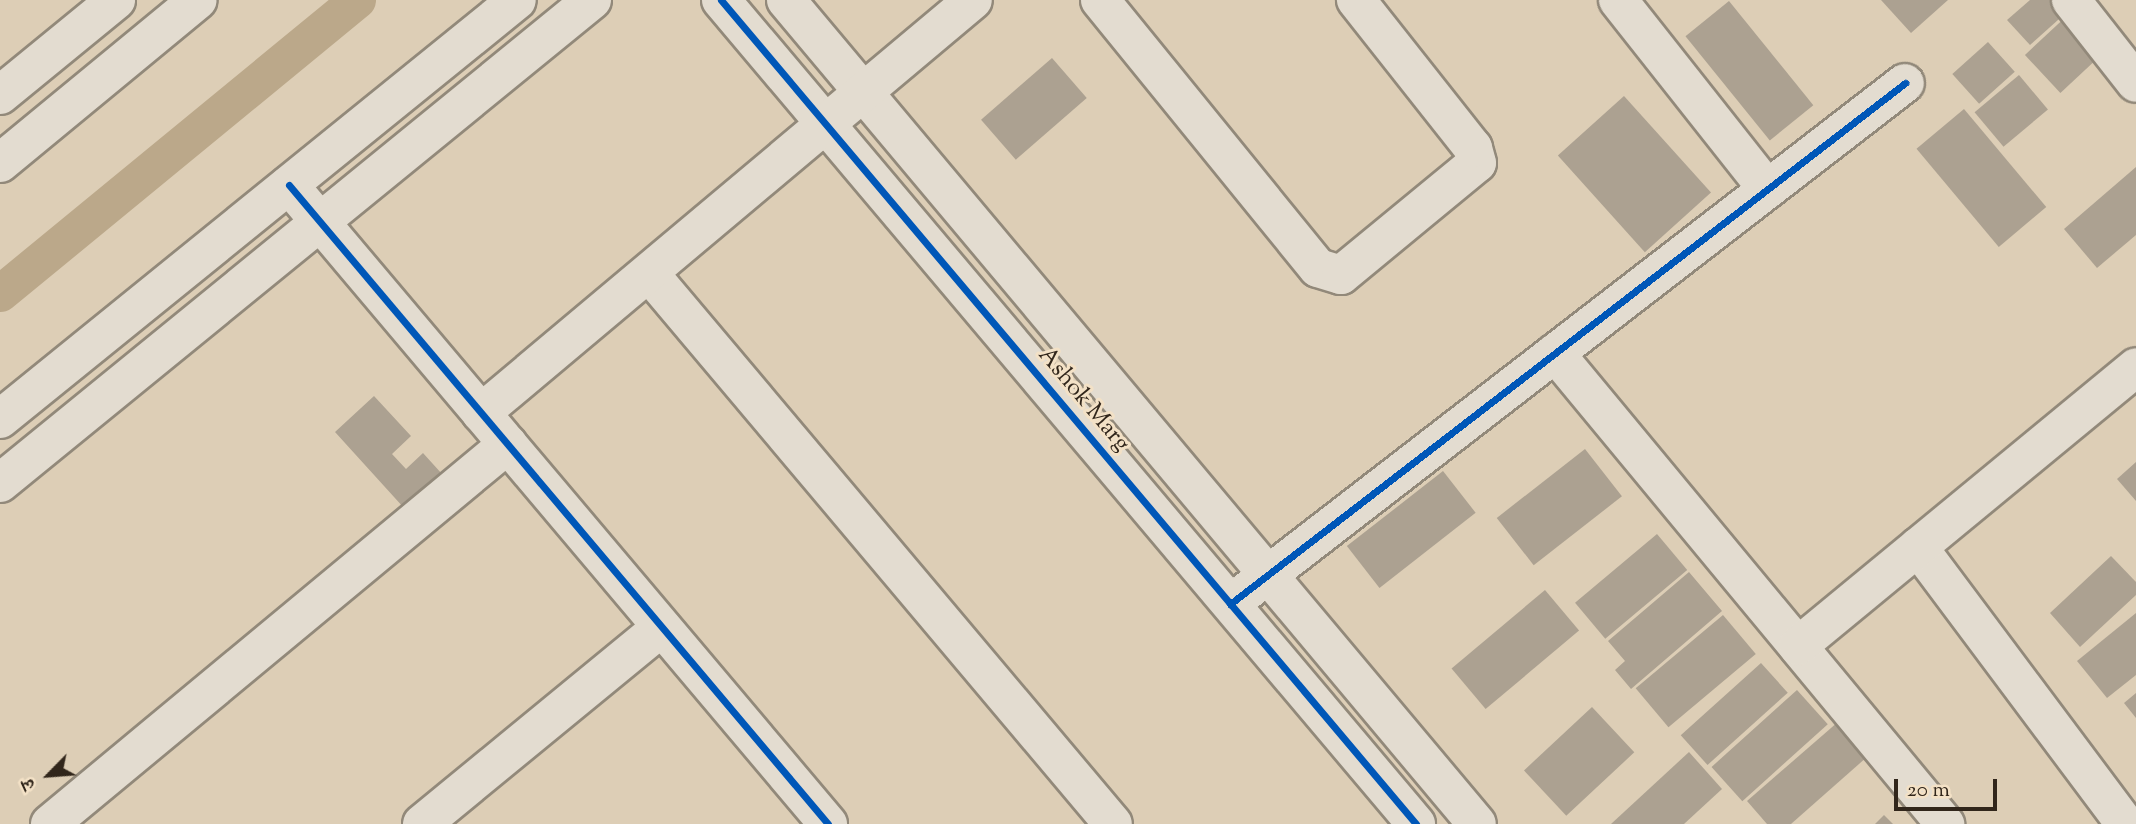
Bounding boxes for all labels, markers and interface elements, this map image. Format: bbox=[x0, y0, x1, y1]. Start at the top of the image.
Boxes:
street label: Ashok Marg bbox=[1031, 342, 1135, 458]
north arrow bbox=[14, 740, 84, 810]
scale bar bbox=[1898, 764, 2001, 808]
text: उ bbox=[15, 774, 44, 794]
text: 20 m bbox=[1907, 776, 1950, 806]

